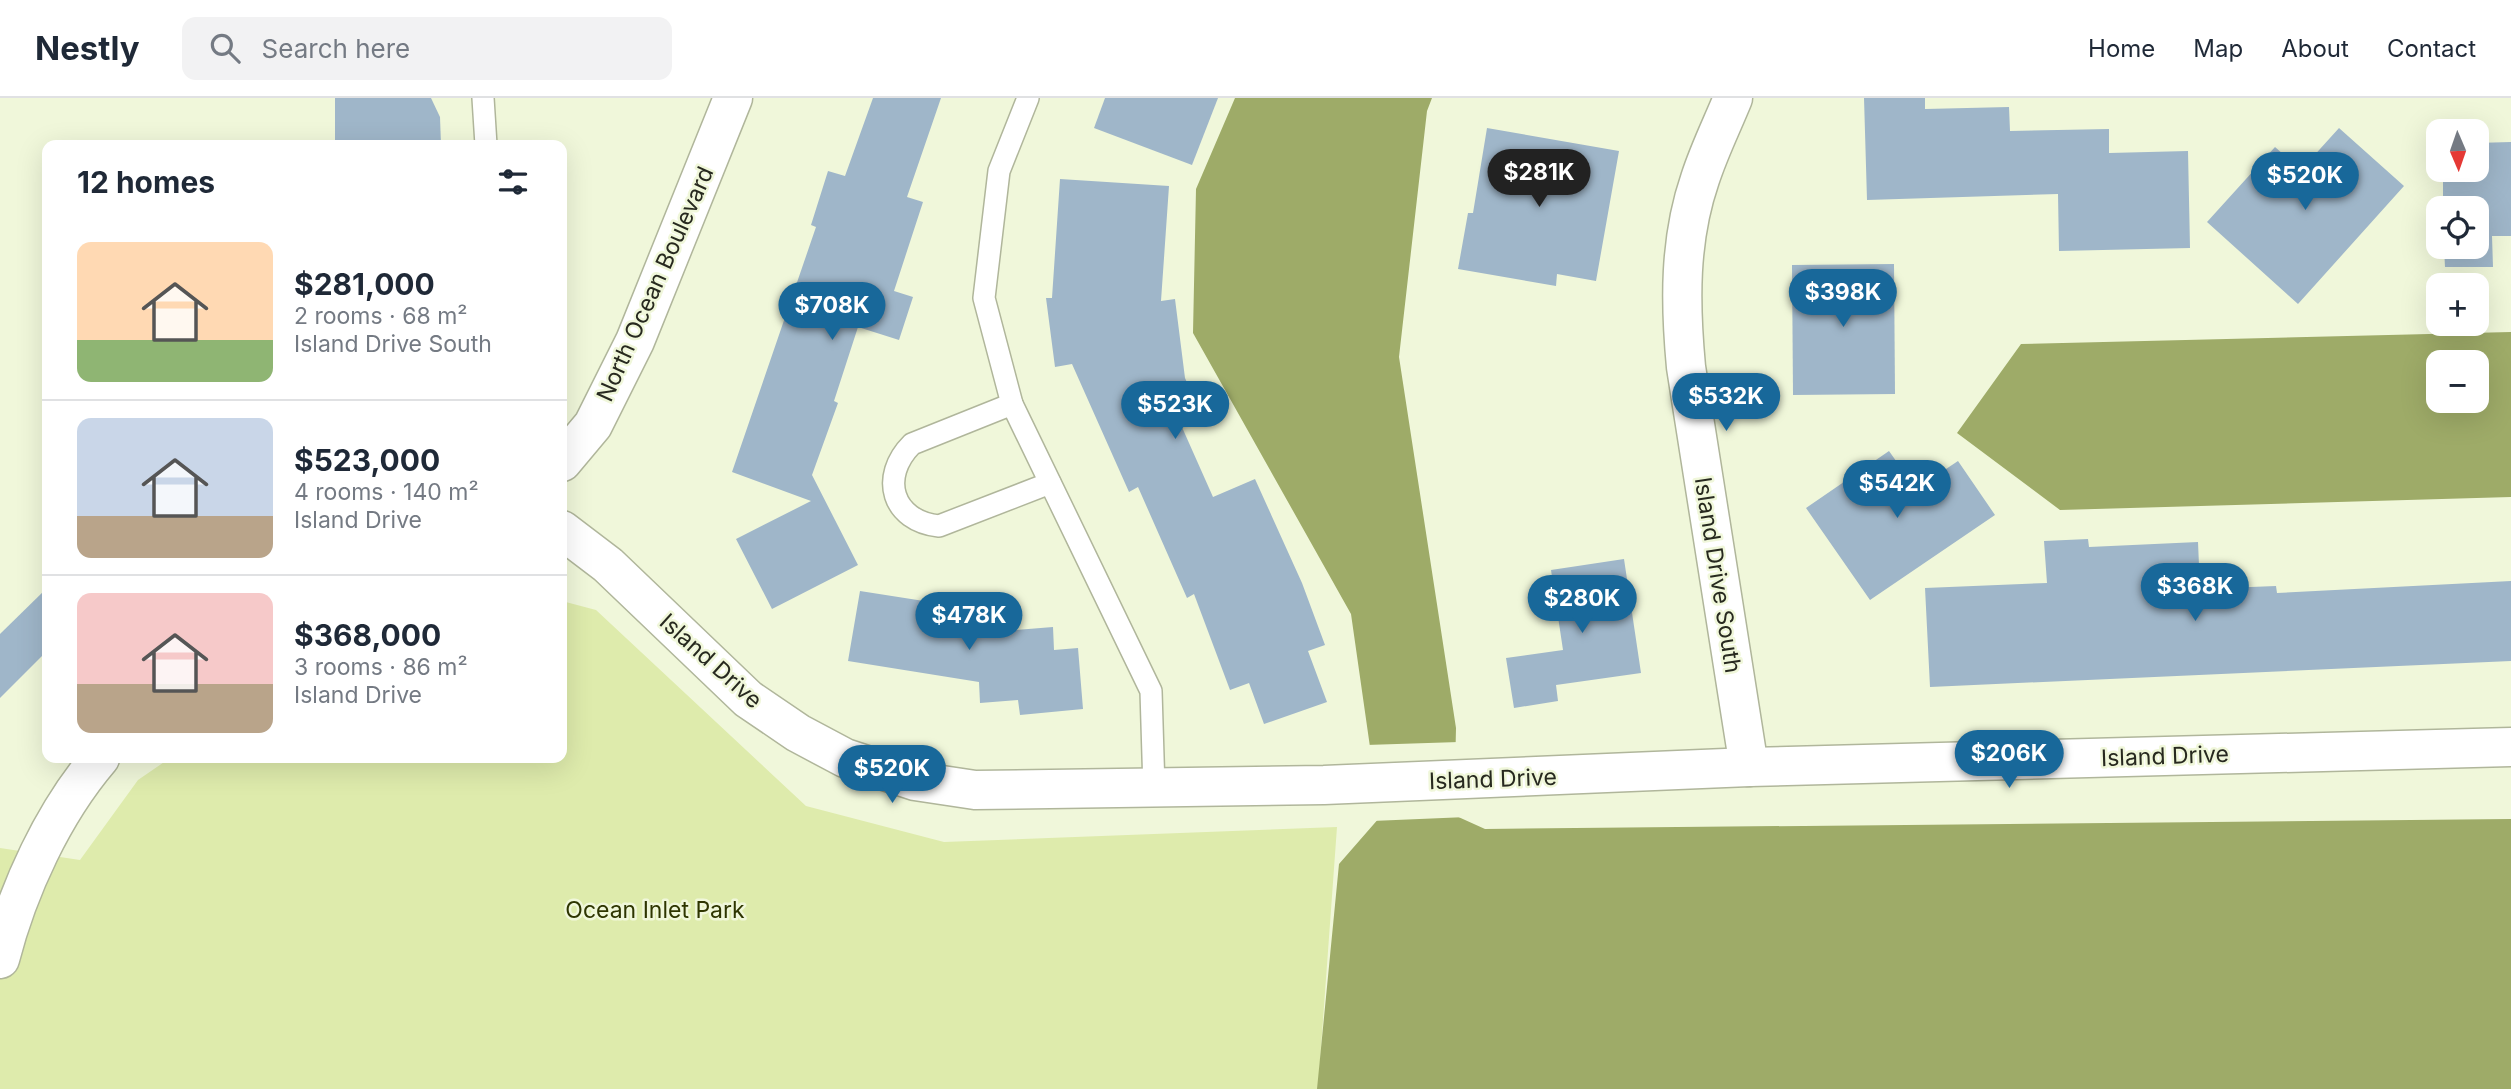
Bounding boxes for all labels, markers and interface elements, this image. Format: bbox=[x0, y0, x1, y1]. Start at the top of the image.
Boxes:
search box bbox=[182, 17, 672, 80]
text: Nestly bbox=[35, 28, 140, 68]
icon: search bbox=[206, 29, 244, 67]
text: Search here bbox=[262, 33, 410, 64]
text: Home bbox=[2088, 34, 2155, 63]
text: Map bbox=[2193, 34, 2243, 63]
text: About bbox=[2281, 34, 2349, 63]
text: Contact bbox=[2387, 34, 2476, 63]
north arrow bbox=[2426, 119, 2488, 182]
map controls bbox=[2426, 119, 2489, 413]
pin: $281K bbox=[1490, 150, 1588, 209]
pin: $520K bbox=[2256, 152, 2354, 212]
text: $281K bbox=[1504, 158, 1574, 186]
text: $520K bbox=[2267, 161, 2343, 189]
street label: North Ocean Boulevard bbox=[591, 162, 719, 406]
icon: filters bbox=[494, 163, 532, 201]
text: 12 homes bbox=[77, 164, 215, 200]
button: locate bbox=[2426, 196, 2489, 259]
text: $281,000 bbox=[294, 266, 435, 302]
icon: home bbox=[133, 270, 217, 354]
pin: $398K bbox=[1794, 270, 1892, 329]
button: + bbox=[2426, 273, 2489, 336]
text: $398K bbox=[1805, 278, 1881, 306]
pin: $708K bbox=[783, 282, 881, 342]
text: $708K bbox=[794, 291, 870, 319]
text: 2 rooms · 68 m² bbox=[294, 302, 467, 330]
text: Island Drive South bbox=[294, 330, 492, 358]
button: − bbox=[2426, 350, 2489, 413]
pin: $532K bbox=[1677, 374, 1775, 433]
pin: $523K bbox=[1126, 382, 1224, 441]
text: $532K bbox=[1688, 382, 1764, 410]
text: $523K bbox=[1137, 390, 1213, 418]
text: $523,000 bbox=[294, 442, 440, 478]
icon: home bbox=[133, 446, 217, 530]
pin: $542K bbox=[1848, 460, 1946, 520]
text: $542K bbox=[1859, 469, 1935, 497]
street label: Island Drive South bbox=[1689, 475, 1747, 675]
text: 4 rooms · 140 m² bbox=[294, 478, 479, 506]
text: Island Drive bbox=[294, 506, 422, 534]
pin: $368K bbox=[2146, 564, 2244, 623]
text: $368K bbox=[2157, 572, 2233, 600]
pin: $280K bbox=[1533, 575, 1631, 635]
text: $280K bbox=[1544, 584, 1620, 612]
pin: $478K bbox=[920, 592, 1018, 652]
text: $478K bbox=[931, 601, 1007, 629]
street label: Island Drive bbox=[654, 608, 768, 714]
text: $368,000 bbox=[294, 617, 441, 653]
icon: home bbox=[133, 621, 217, 705]
text: 3 rooms · 86 m² bbox=[294, 653, 468, 681]
text: Island Drive bbox=[294, 681, 422, 709]
pin: $206K bbox=[1960, 730, 2058, 790]
text: $206K bbox=[1971, 739, 2047, 767]
street label: Island Drive bbox=[2101, 740, 2229, 772]
pin: $520K bbox=[843, 746, 941, 805]
text: $520K bbox=[854, 754, 930, 782]
street label: Island Drive bbox=[1429, 763, 1557, 795]
park label: Ocean Inlet Park bbox=[565, 896, 745, 924]

